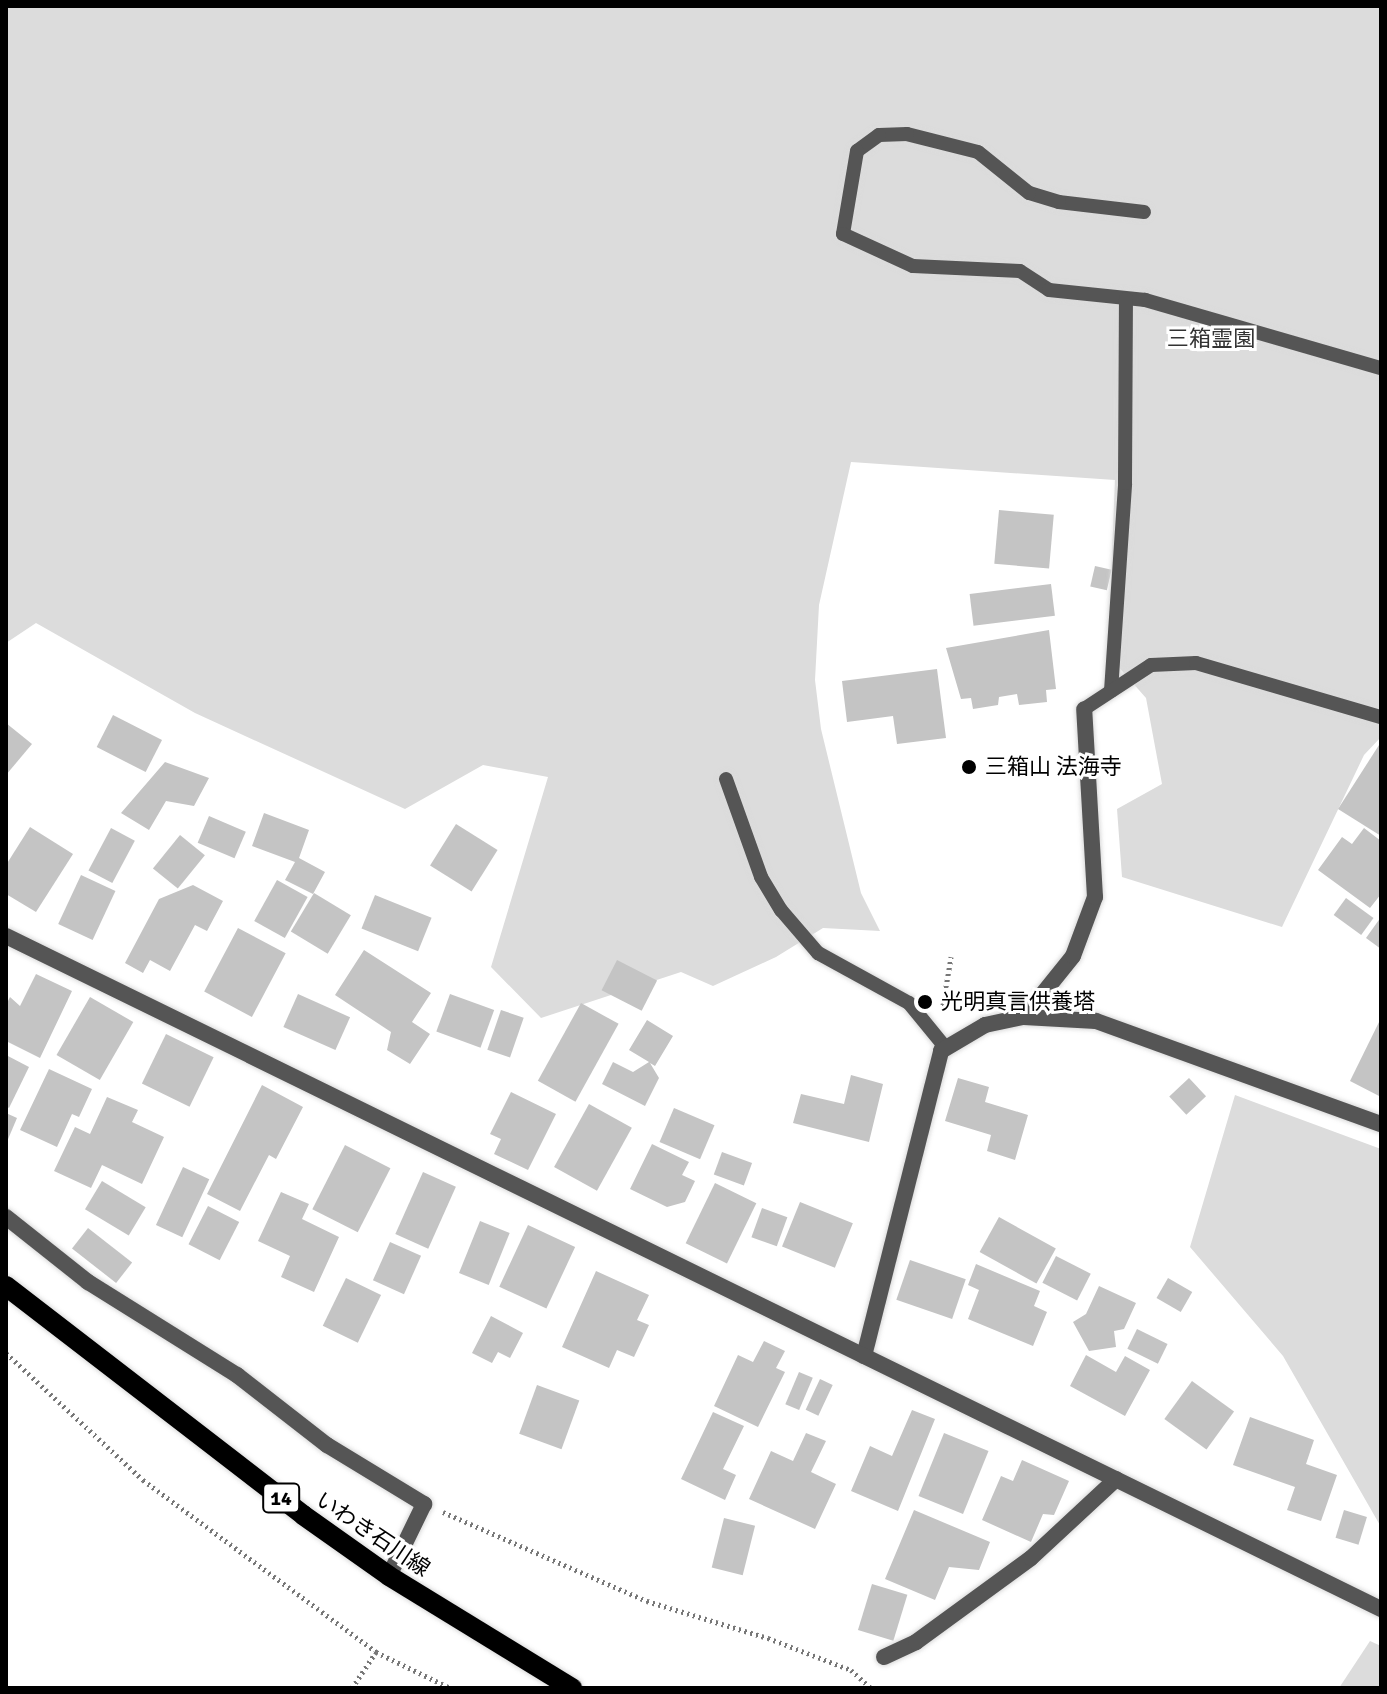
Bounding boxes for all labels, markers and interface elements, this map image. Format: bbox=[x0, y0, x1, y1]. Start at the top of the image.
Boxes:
park label: 三箱霊園 bbox=[1167, 326, 1255, 352]
place label: 三箱山 法海寺 bbox=[985, 754, 1122, 780]
marker: 三箱山 法海寺 bbox=[960, 758, 978, 776]
place label: 光明真言供養塔 bbox=[941, 989, 1095, 1015]
marker: 光明真言供養塔 bbox=[916, 993, 934, 1011]
road number: 14 bbox=[261, 1482, 301, 1514]
street label: いわき石川線 bbox=[311, 1486, 435, 1582]

